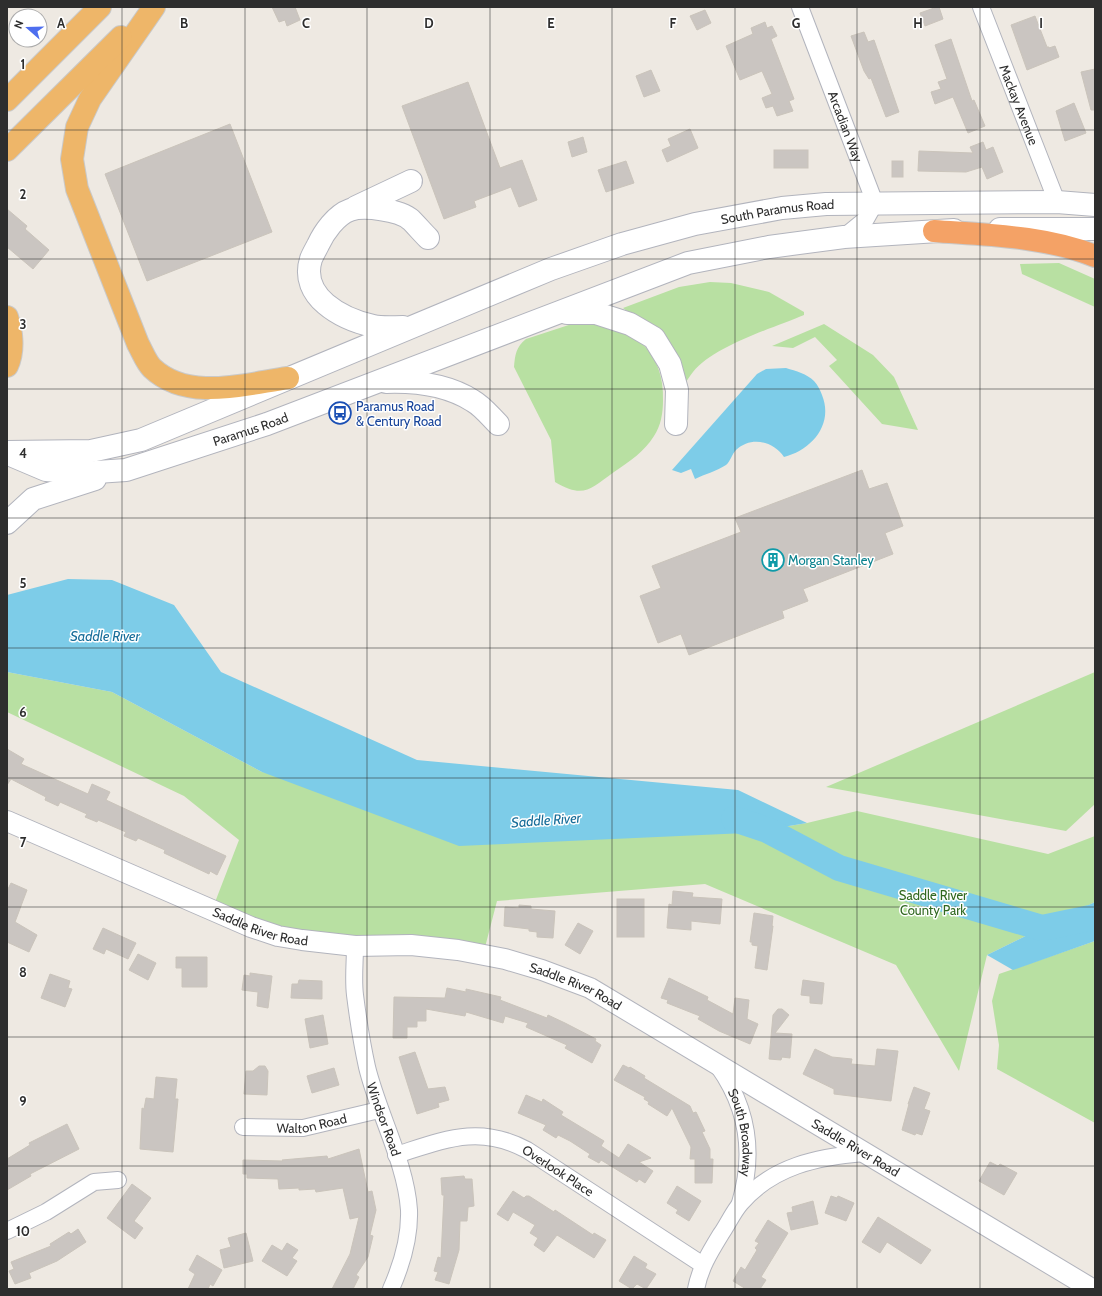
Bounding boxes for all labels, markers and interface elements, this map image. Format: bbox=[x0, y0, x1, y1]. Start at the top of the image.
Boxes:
north arrow bbox=[8, 8, 48, 48]
text: A bbox=[57, 15, 66, 31]
text: B bbox=[180, 15, 188, 31]
text: C bbox=[302, 15, 310, 31]
text: D bbox=[424, 15, 434, 31]
text: E bbox=[547, 15, 555, 31]
text: F bbox=[670, 15, 677, 31]
text: G bbox=[792, 15, 801, 31]
text: H bbox=[913, 15, 923, 31]
text: I bbox=[1039, 15, 1043, 31]
text: N bbox=[11, 19, 27, 31]
text: 1 bbox=[21, 56, 25, 72]
street label: Mackay Avenue bbox=[996, 62, 1042, 148]
street label: Arcadian Way bbox=[825, 89, 867, 165]
text: 2 bbox=[20, 186, 27, 202]
street label: South Paramus Road bbox=[719, 196, 834, 227]
text: 3 bbox=[19, 316, 27, 332]
place label: Paramus Road & Century Road bbox=[356, 398, 442, 429]
bus stop icon: Paramus Road & Century Road bbox=[327, 400, 353, 426]
street label: Paramus Road bbox=[211, 409, 290, 449]
text: 4 bbox=[19, 445, 27, 461]
building icon: Morgan Stanley bbox=[760, 547, 786, 573]
place label: Morgan Stanley bbox=[788, 552, 874, 568]
text: 5 bbox=[20, 575, 27, 591]
water label: Saddle River bbox=[70, 627, 141, 645]
text: 6 bbox=[19, 704, 27, 720]
water label: Saddle River bbox=[511, 809, 582, 831]
text: 7 bbox=[20, 834, 27, 850]
park label: Saddle River County Park bbox=[899, 887, 968, 918]
street label: Saddle River Road bbox=[210, 903, 309, 949]
street label: Saddle River Road bbox=[528, 959, 625, 1013]
text: 8 bbox=[19, 964, 27, 980]
street label: Windsor Road bbox=[364, 1080, 405, 1158]
street label: South Broadway bbox=[725, 1086, 756, 1178]
text: 9 bbox=[19, 1093, 27, 1109]
street label: Walton Road bbox=[276, 1110, 348, 1136]
street label: Saddle River Road bbox=[809, 1115, 903, 1180]
street label: Overlook Place bbox=[519, 1141, 597, 1200]
text: 10 bbox=[16, 1223, 30, 1239]

